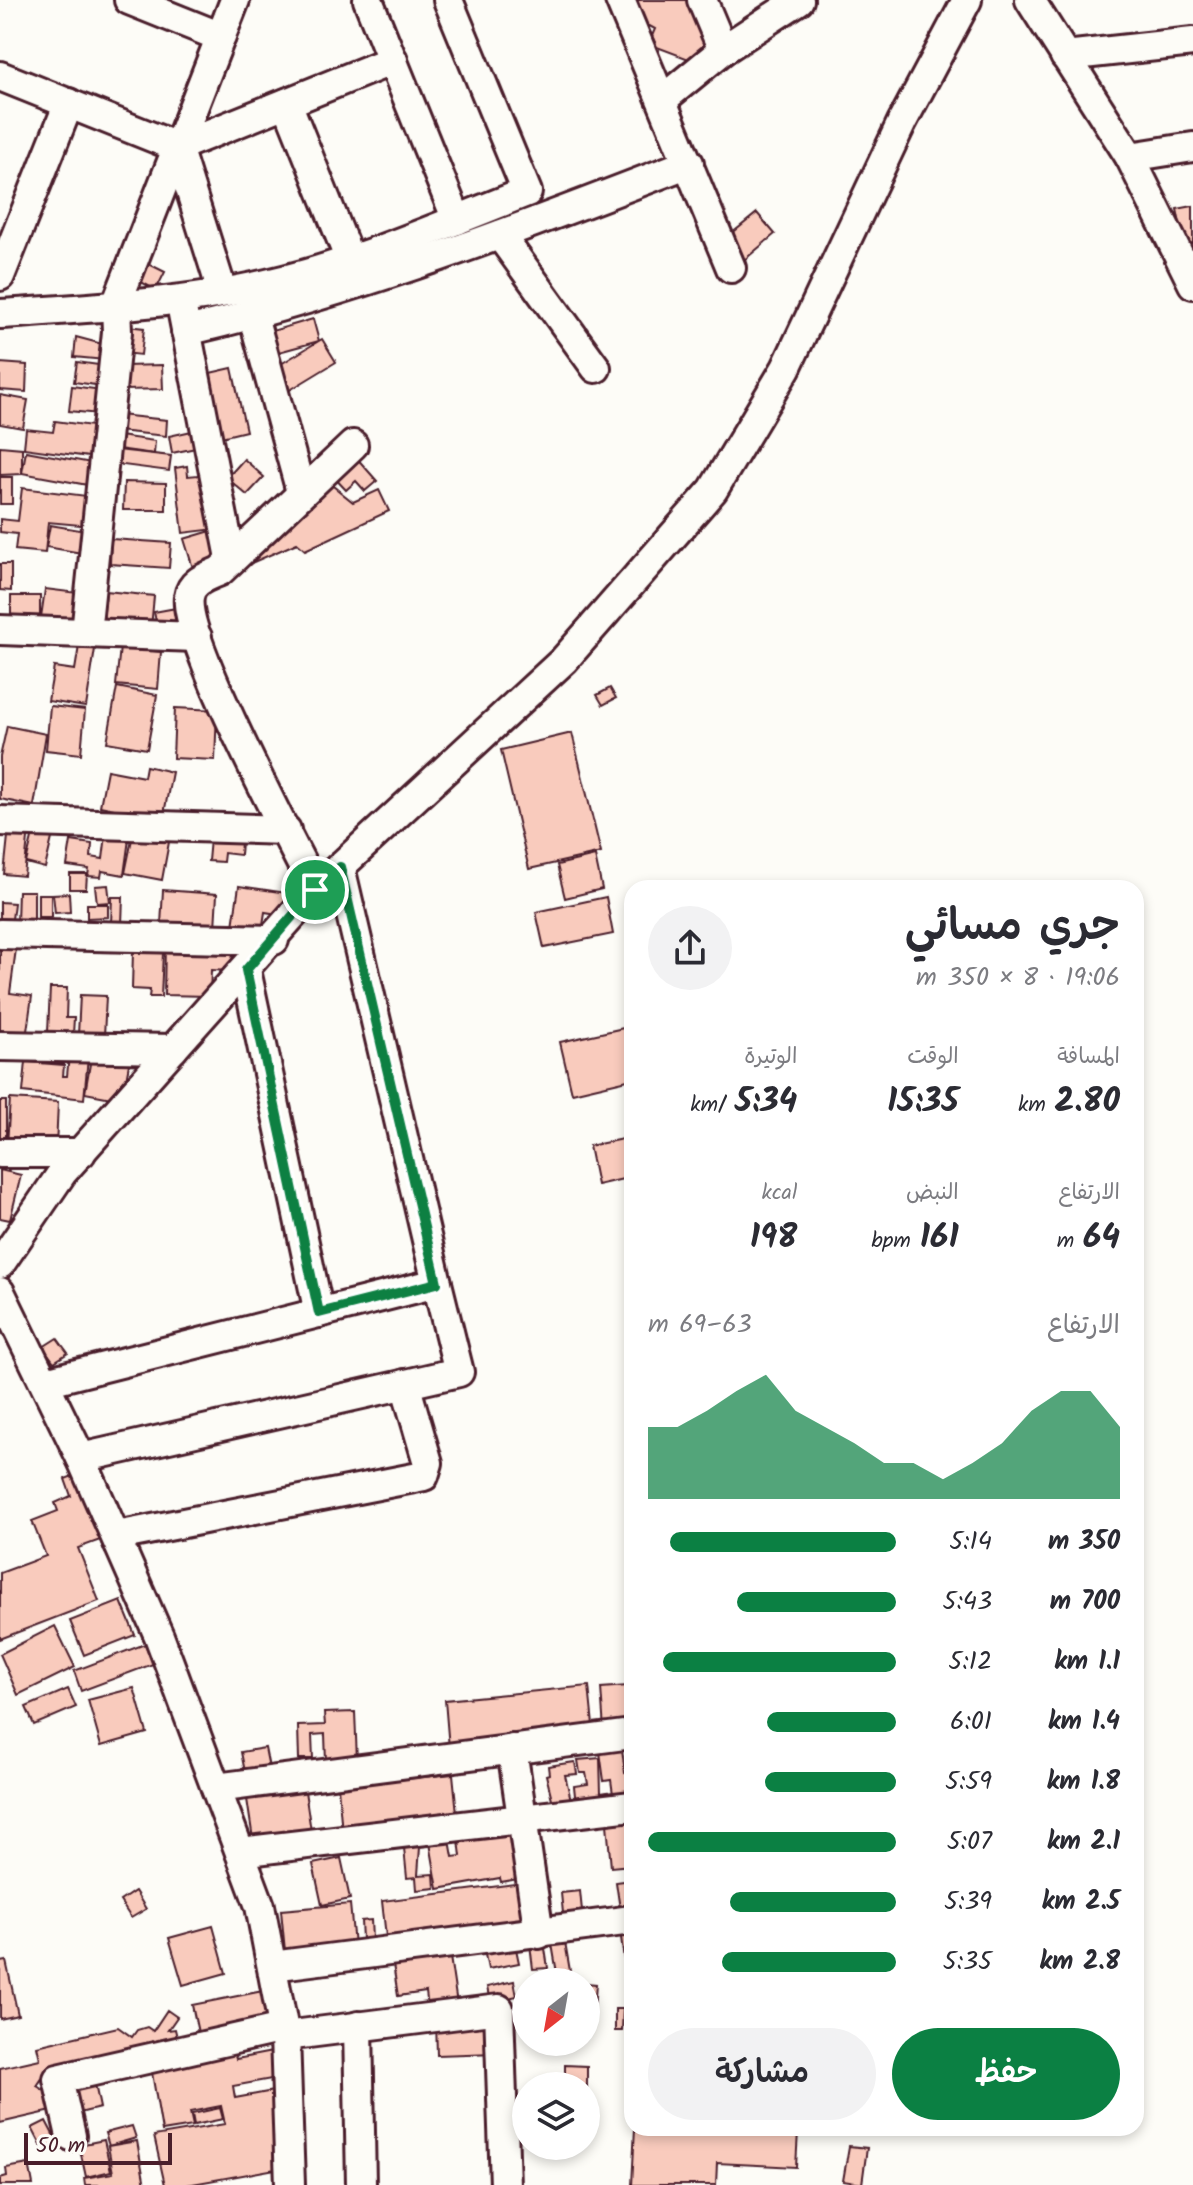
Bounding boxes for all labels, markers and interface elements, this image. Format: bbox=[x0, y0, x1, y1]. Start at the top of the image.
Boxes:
pin bbox=[281, 856, 349, 924]
icon: arrive bbox=[293, 868, 337, 912]
text: جري مسائي bbox=[905, 892, 1120, 962]
button: share bbox=[648, 906, 732, 990]
text: 19:06 · 8 × 350 m bbox=[916, 957, 1120, 999]
text: الوتيرة bbox=[744, 1040, 797, 1075]
text: الوقت bbox=[907, 1040, 959, 1075]
text: المسافة bbox=[1057, 1040, 1120, 1075]
text: 5:34 bbox=[735, 1075, 797, 1129]
text: 15:35 bbox=[887, 1075, 959, 1129]
text: 2.80 bbox=[1055, 1075, 1120, 1129]
text: /km bbox=[690, 1088, 735, 1123]
text: km bbox=[1018, 1088, 1055, 1123]
text: kcal bbox=[762, 1176, 797, 1211]
text: النبض bbox=[906, 1176, 959, 1211]
text: الارتفاع bbox=[1058, 1176, 1120, 1211]
text: 198 bbox=[750, 1211, 797, 1265]
text: 161 bbox=[920, 1211, 959, 1265]
text: 64 bbox=[1083, 1211, 1120, 1265]
text: bpm bbox=[871, 1224, 920, 1259]
text: m bbox=[1057, 1224, 1083, 1259]
text: 63–69 m bbox=[648, 1304, 751, 1346]
text: الارتفاع bbox=[1047, 1305, 1120, 1347]
text: 5:14 bbox=[949, 1521, 992, 1563]
text: 350 m bbox=[1048, 1521, 1120, 1563]
text: 5:43 bbox=[942, 1581, 992, 1623]
text: 700 m bbox=[1050, 1581, 1120, 1623]
text: 5:12 bbox=[948, 1641, 992, 1683]
text: 1.1 km bbox=[1054, 1641, 1120, 1683]
text: 6:01 bbox=[950, 1701, 992, 1743]
text: 1.4 km bbox=[1048, 1701, 1120, 1743]
text: 5:59 bbox=[945, 1761, 992, 1803]
text: 1.8 km bbox=[1047, 1761, 1120, 1803]
text: 5:07 bbox=[947, 1821, 992, 1863]
text: 2.1 km bbox=[1047, 1821, 1120, 1863]
text: 5:39 bbox=[944, 1881, 992, 1923]
text: 2.5 km bbox=[1041, 1881, 1120, 1923]
text: 5:35 bbox=[943, 1941, 992, 1983]
text: 2.8 km bbox=[1039, 1941, 1120, 1983]
north arrow bbox=[512, 1968, 600, 2056]
map controls bbox=[512, 1968, 600, 2160]
button: مشاركة bbox=[648, 2028, 876, 2120]
button: حفظ bbox=[892, 2028, 1120, 2120]
button: layers bbox=[512, 2072, 600, 2160]
scale bar bbox=[24, 2129, 172, 2165]
text: 50 m bbox=[36, 2129, 85, 2164]

